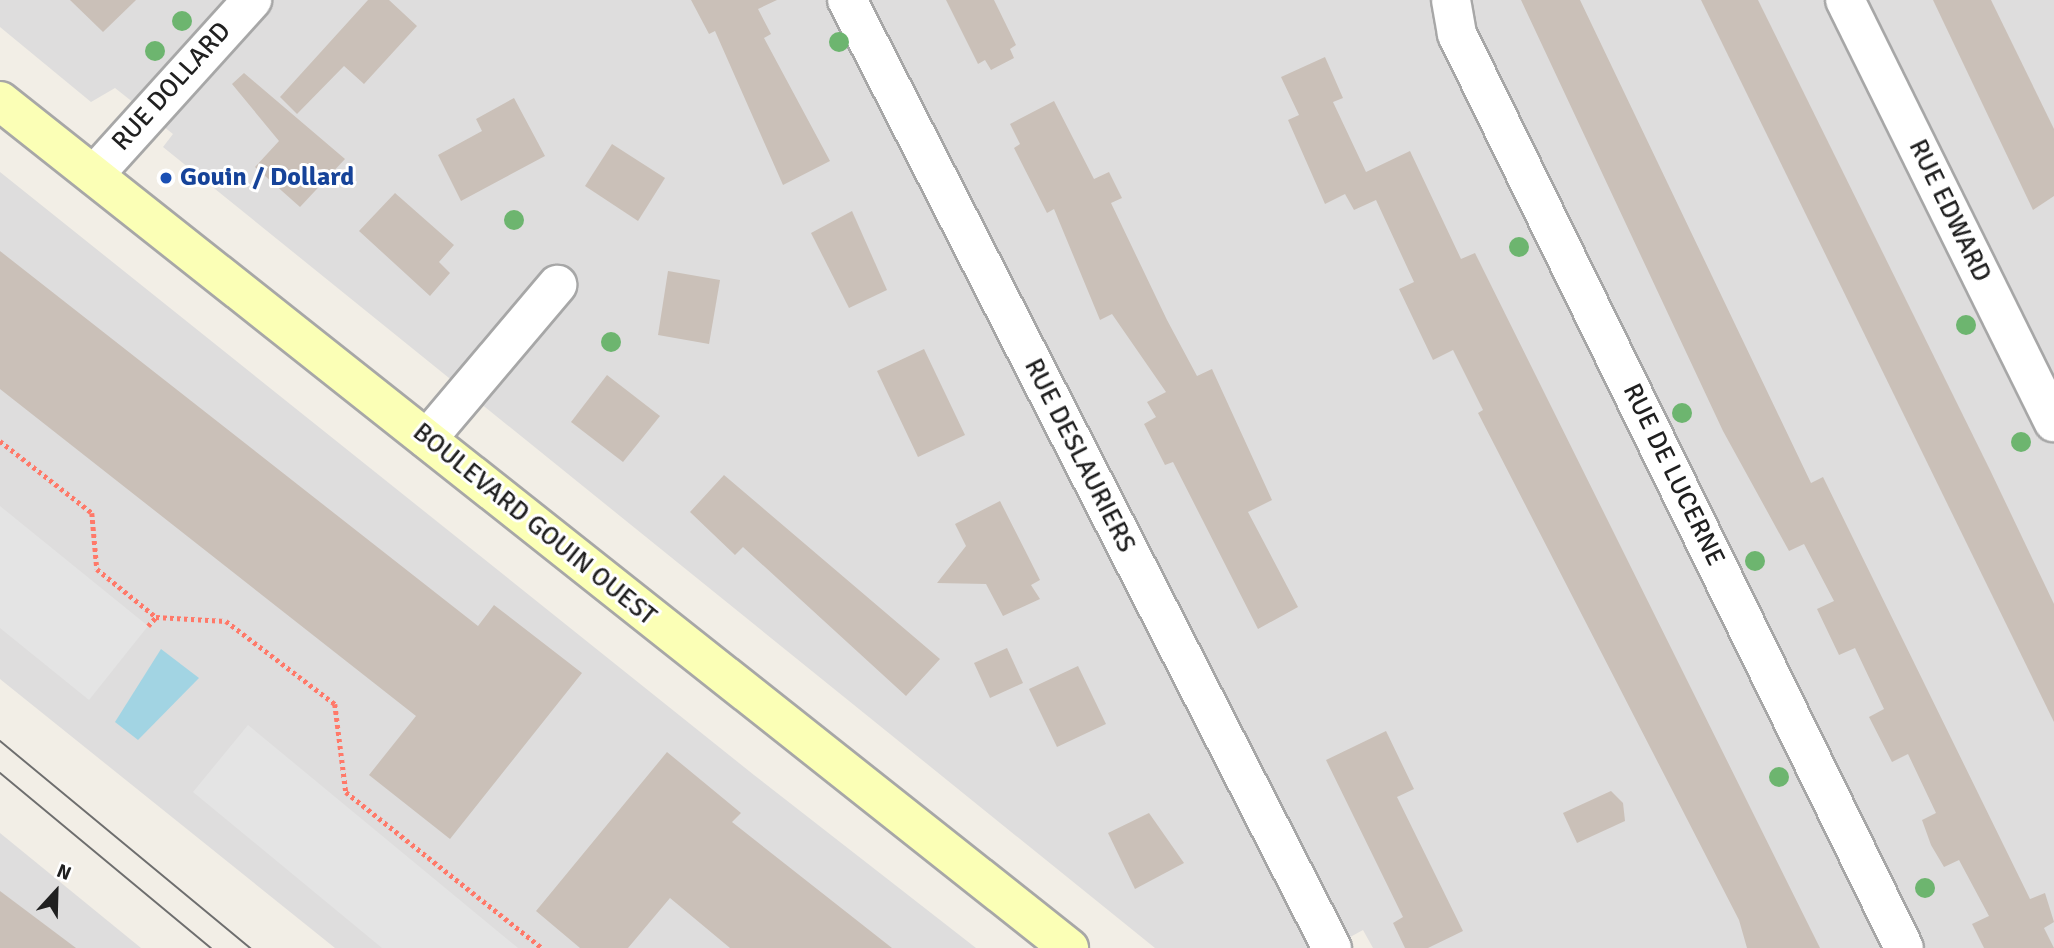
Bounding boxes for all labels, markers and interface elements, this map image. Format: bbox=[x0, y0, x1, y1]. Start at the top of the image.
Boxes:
street label: RUE DOLLARD bbox=[106, 16, 238, 158]
street label: RUE EDWARD bbox=[1901, 135, 1997, 287]
place label: Gouin / Dollard bbox=[180, 162, 354, 194]
marker: Gouin / Dollard bbox=[158, 170, 174, 186]
street label: RUE DESLAURIERS bbox=[1017, 354, 1141, 558]
street label: RUE DE LUCERNE bbox=[1615, 379, 1731, 571]
street label: BOULEVARD GOUIN OUEST bbox=[406, 417, 662, 633]
north arrow bbox=[21, 857, 91, 927]
text: N bbox=[53, 859, 74, 886]

